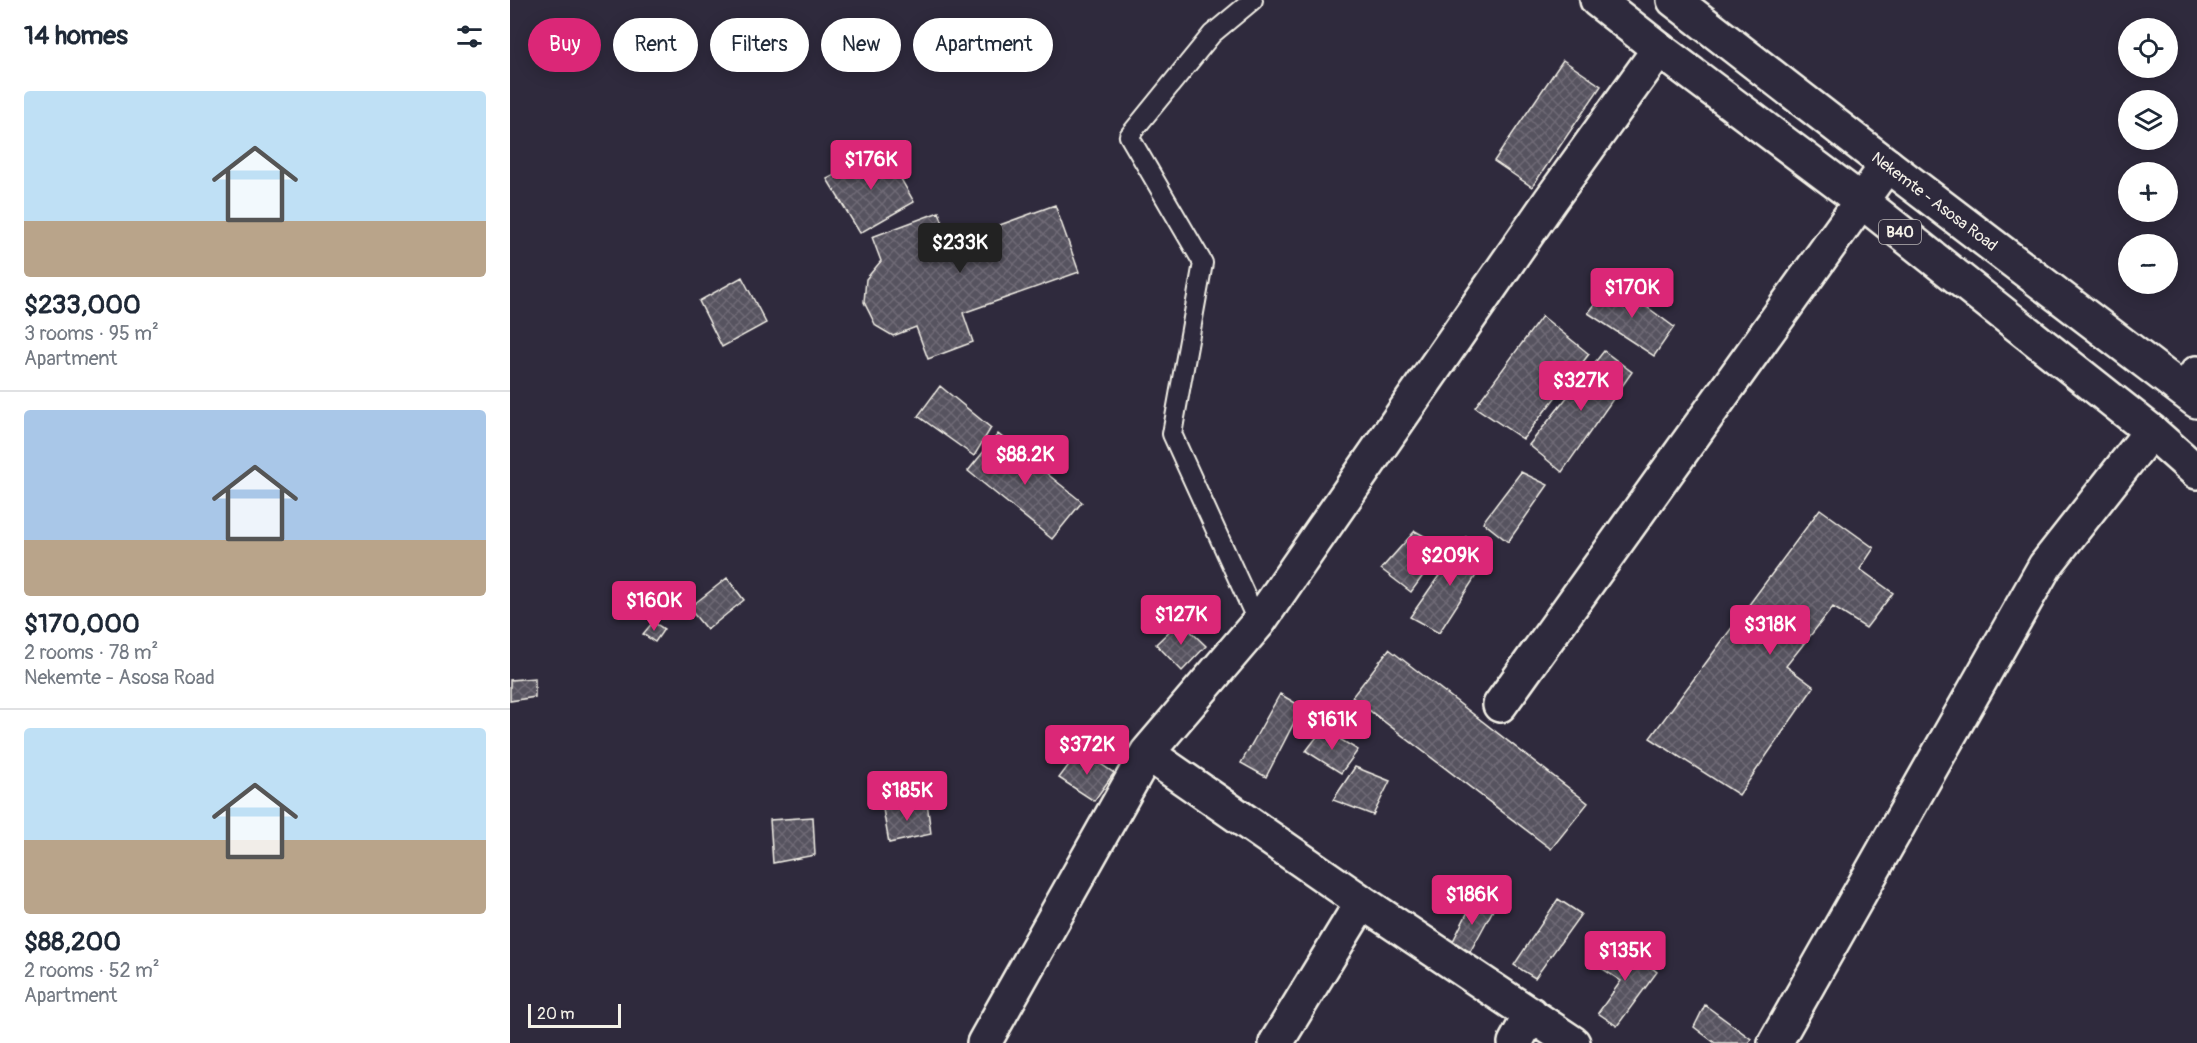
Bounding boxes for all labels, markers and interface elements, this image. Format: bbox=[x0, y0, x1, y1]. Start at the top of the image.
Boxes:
chip: Buy bbox=[528, 18, 601, 72]
chip: Rent bbox=[613, 18, 698, 72]
chip: Filters bbox=[710, 18, 809, 72]
chip: New bbox=[821, 18, 901, 72]
chip: Apartment bbox=[913, 18, 1053, 72]
map controls bbox=[2118, 18, 2178, 294]
button: locate bbox=[2118, 18, 2178, 78]
text: 14 homes bbox=[24, 20, 128, 52]
icon: filters bbox=[453, 20, 486, 53]
button: layers bbox=[2118, 90, 2178, 150]
icon: home bbox=[201, 130, 309, 238]
pin: $176K bbox=[829, 140, 913, 191]
text: $176K bbox=[845, 147, 897, 172]
street label: Nekemte - Asosa Road bbox=[1867, 148, 2001, 256]
button: + bbox=[2118, 162, 2178, 222]
road number: B40 bbox=[1879, 220, 1921, 244]
pin: $233K bbox=[918, 223, 1002, 274]
text: $233K bbox=[932, 230, 988, 255]
button: − bbox=[2118, 234, 2178, 294]
pin: $170K bbox=[1590, 268, 1674, 319]
text: $170K bbox=[1605, 275, 1659, 300]
text: $233,000 bbox=[24, 289, 141, 321]
text: 3 rooms · 95 m² bbox=[24, 321, 159, 346]
text: Apartment bbox=[24, 346, 117, 371]
pin: $327K bbox=[1539, 361, 1623, 412]
text: $327K bbox=[1553, 368, 1609, 393]
pin: $88.2K bbox=[976, 435, 1074, 486]
text: $88.2K bbox=[996, 442, 1054, 467]
icon: home bbox=[201, 449, 309, 557]
pin: $209K bbox=[1408, 536, 1492, 587]
text: $209K bbox=[1421, 543, 1479, 568]
pin: $160K bbox=[612, 581, 696, 632]
text: $160K bbox=[626, 588, 682, 613]
pin: $127K bbox=[1139, 595, 1223, 646]
text: $127K bbox=[1155, 602, 1207, 627]
pin: $318K bbox=[1728, 605, 1812, 656]
text: $170,000 bbox=[24, 608, 140, 640]
text: $318K bbox=[1744, 612, 1796, 637]
text: 2 rooms · 78 m² bbox=[24, 640, 158, 665]
text: Nekemte - Asosa Road bbox=[24, 665, 215, 690]
pin: $161K bbox=[1290, 700, 1374, 751]
text: $161K bbox=[1307, 707, 1357, 732]
pin: $372K bbox=[1045, 725, 1129, 776]
text: $372K bbox=[1059, 732, 1115, 757]
icon: home bbox=[201, 767, 309, 875]
pin: $185K bbox=[865, 771, 949, 822]
text: $185K bbox=[881, 778, 933, 803]
pin: $186K bbox=[1430, 875, 1514, 926]
text: $186K bbox=[1446, 882, 1498, 907]
text: $88,200 bbox=[24, 926, 121, 958]
pin: $135K bbox=[1583, 931, 1667, 982]
text: $135K bbox=[1599, 938, 1651, 963]
text: 2 rooms · 52 m² bbox=[24, 958, 160, 983]
text: Apartment bbox=[24, 983, 117, 1008]
scale bar bbox=[528, 1001, 621, 1028]
text: 20 m bbox=[537, 1004, 575, 1024]

